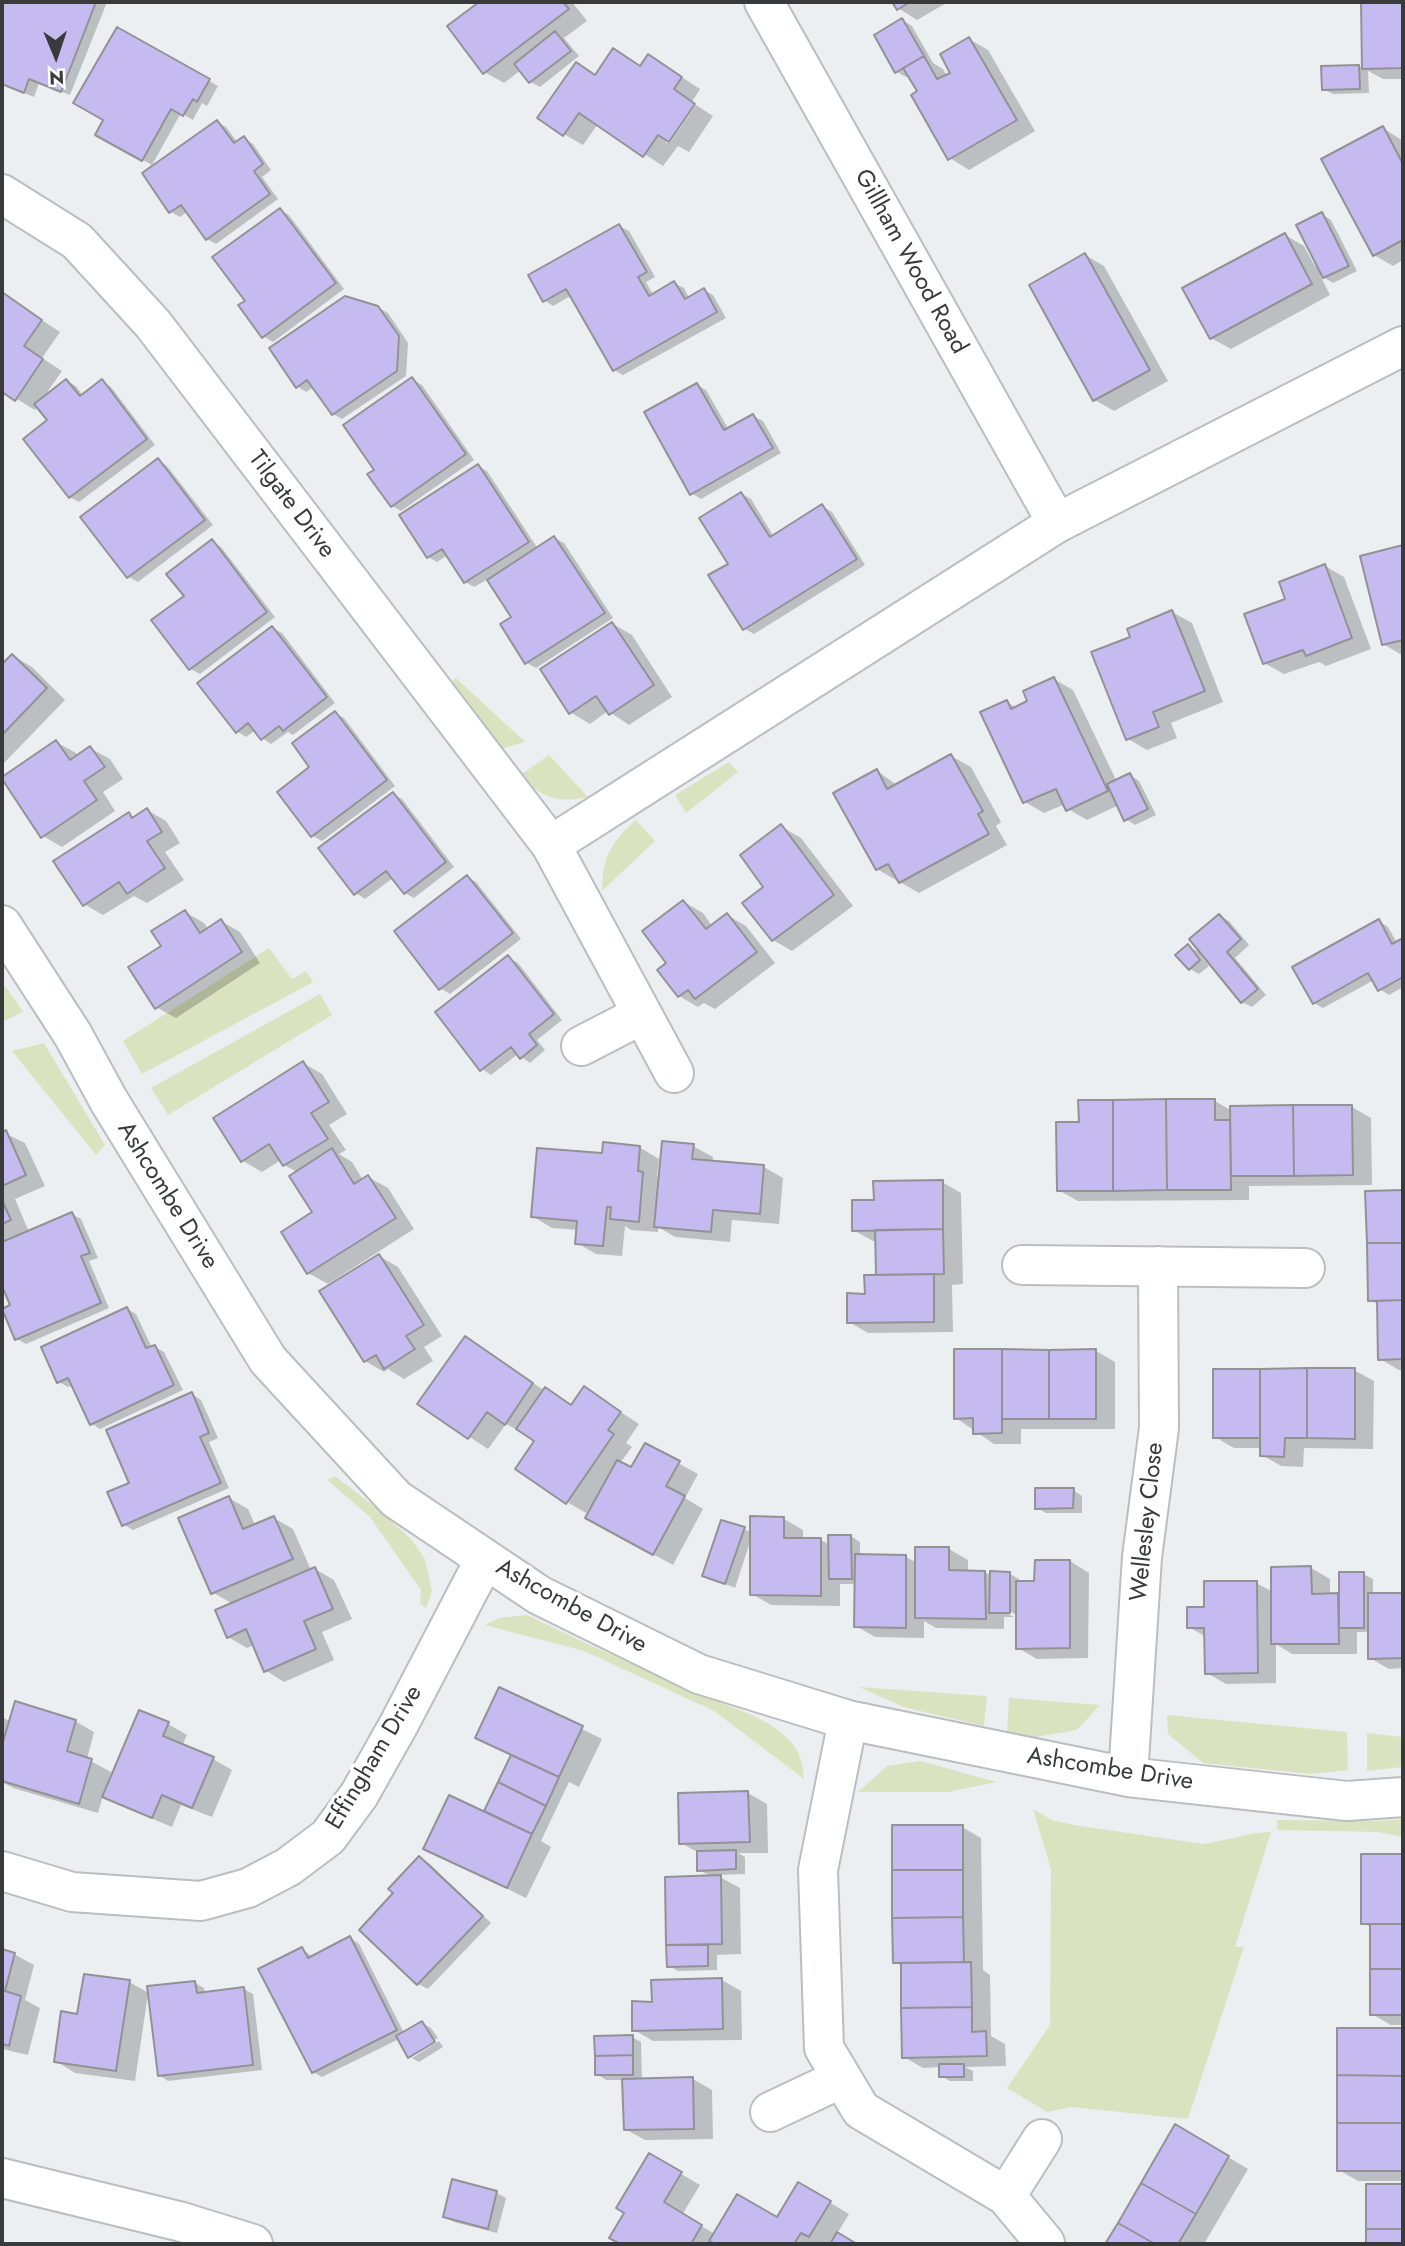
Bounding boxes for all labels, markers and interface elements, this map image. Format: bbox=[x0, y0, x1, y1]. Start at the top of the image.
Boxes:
north arrow bbox=[21, 21, 91, 91]
text: N bbox=[49, 64, 65, 91]
street label: Gillham Wood Road bbox=[847, 165, 973, 359]
street label: Tilgate Drive bbox=[241, 446, 341, 564]
street label: Ashcombe Drive bbox=[110, 1117, 224, 1275]
street label: Wellesley Close bbox=[1125, 1441, 1171, 1603]
street label: Ashcombe Drive bbox=[491, 1554, 651, 1660]
street label: Effingham Drive bbox=[321, 1681, 429, 1835]
street label: Ashcombe Drive bbox=[1025, 1743, 1195, 1797]

